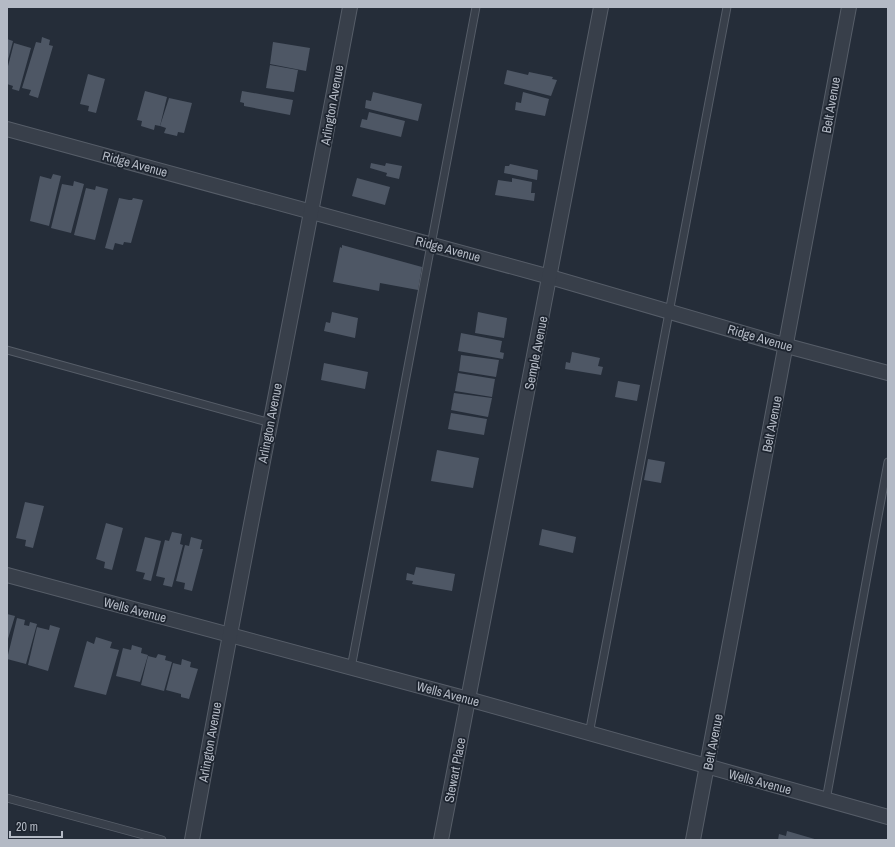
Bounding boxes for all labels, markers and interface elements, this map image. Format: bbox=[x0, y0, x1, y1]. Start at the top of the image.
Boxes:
street label: Arlington Avenue bbox=[316, 64, 347, 147]
street label: Belt Avenue bbox=[818, 76, 844, 134]
street label: Ridge Avenue bbox=[101, 147, 170, 181]
street label: Ridge Avenue bbox=[414, 232, 483, 266]
street label: Semple Avenue bbox=[521, 315, 551, 391]
street label: Ridge Avenue bbox=[726, 321, 795, 355]
street label: Arlington Avenue bbox=[254, 382, 286, 465]
street label: Belt Avenue bbox=[758, 394, 786, 453]
street label: Wells Avenue bbox=[102, 593, 168, 627]
street label: Wells Avenue bbox=[415, 677, 481, 711]
street label: Arlington Avenue bbox=[194, 701, 225, 784]
street label: Belt Avenue bbox=[699, 712, 727, 771]
street label: Stewart Place bbox=[440, 736, 470, 804]
street label: Wells Avenue bbox=[727, 765, 793, 799]
scale bar bbox=[10, 813, 62, 839]
text: 20 m bbox=[16, 819, 38, 835]

